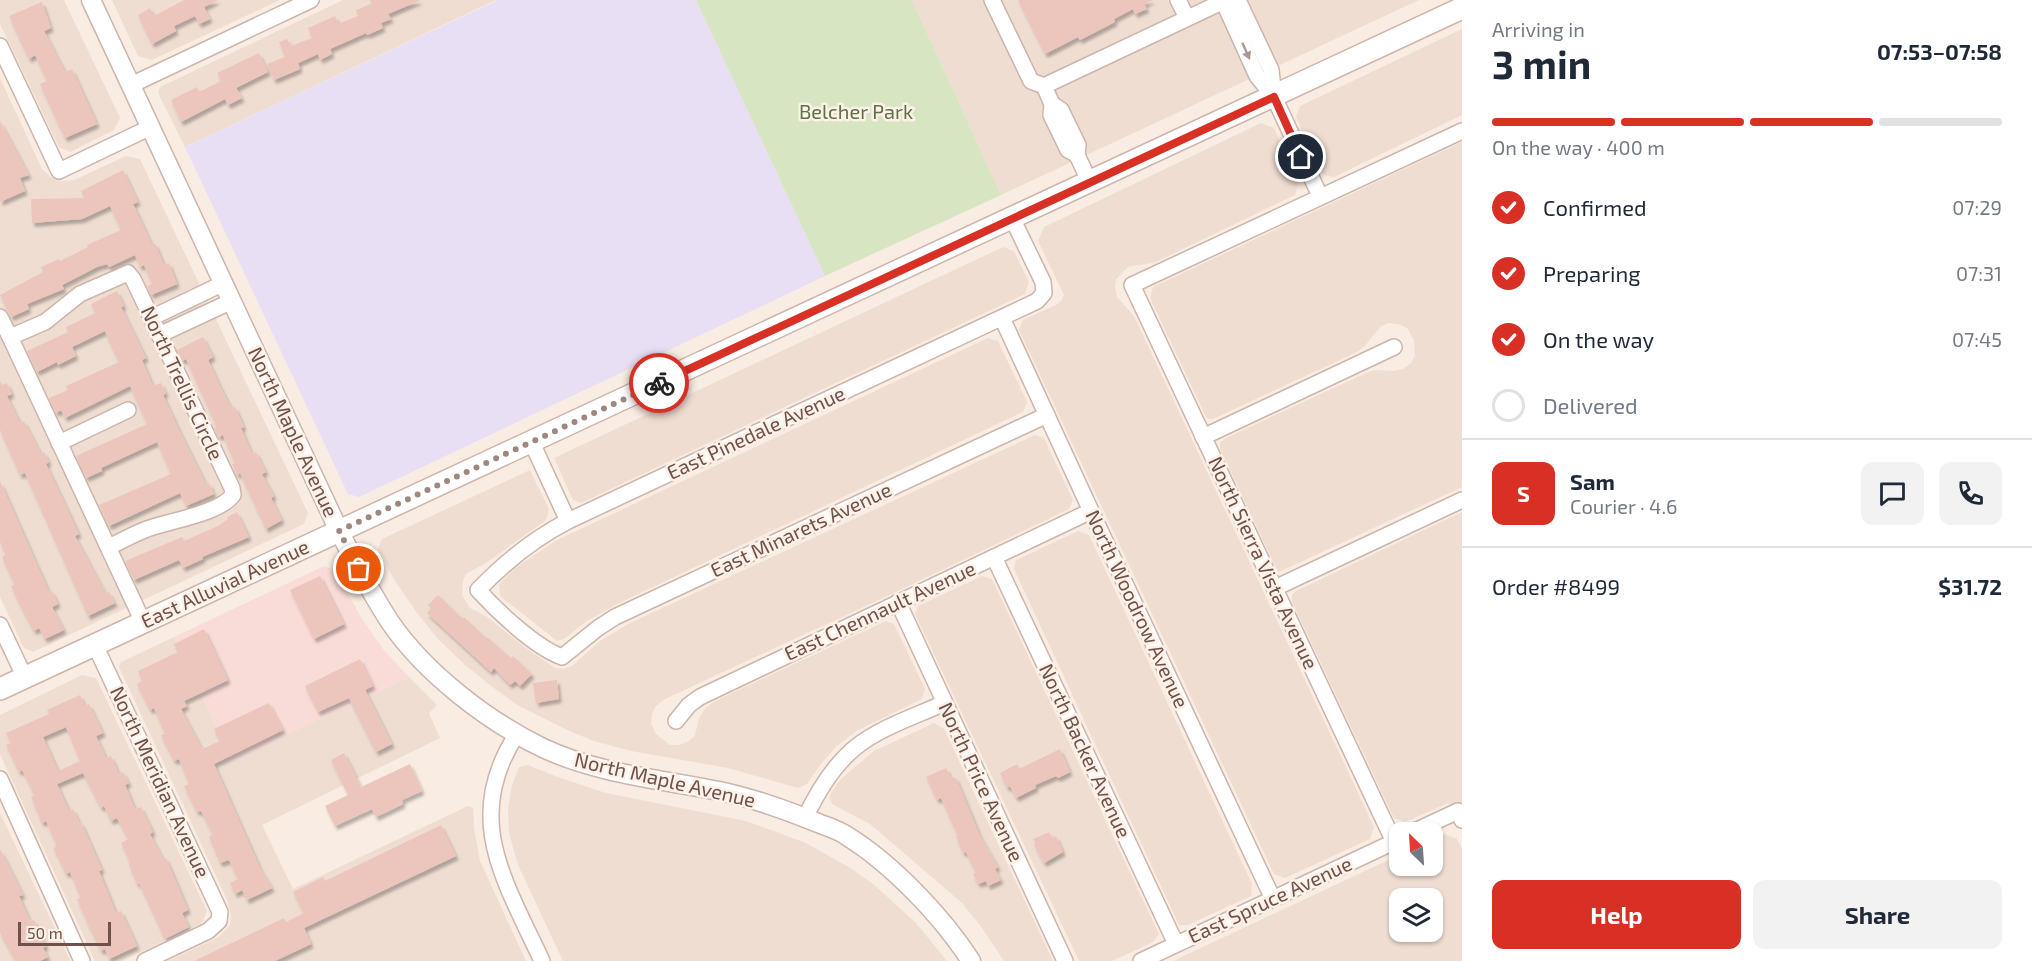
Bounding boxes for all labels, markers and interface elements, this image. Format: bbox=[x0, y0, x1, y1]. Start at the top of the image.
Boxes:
text: Arriving in bbox=[1492, 17, 1585, 41]
text: 07:53–07:58 bbox=[1877, 38, 2002, 64]
text: 3 min bbox=[1492, 40, 1591, 87]
one-way arrow bbox=[1241, 42, 1251, 60]
park label: Belcher Park bbox=[799, 99, 913, 123]
pin bbox=[1275, 131, 1326, 182]
text: On the way · 400 m bbox=[1492, 135, 1665, 159]
icon: home bbox=[1284, 140, 1317, 173]
icon: check bbox=[1492, 191, 1525, 224]
text: Confirmed bbox=[1543, 194, 1647, 220]
text: 07:29 bbox=[1952, 195, 2002, 219]
icon: check bbox=[1492, 257, 1525, 290]
text: Preparing bbox=[1543, 260, 1641, 286]
text: 07:31 bbox=[1956, 261, 2002, 285]
street label: North Trellis Circle bbox=[137, 302, 229, 463]
icon: check bbox=[1492, 323, 1525, 356]
text: On the way bbox=[1543, 326, 1654, 352]
text: 07:45 bbox=[1952, 327, 2002, 351]
street label: North Maple Avenue bbox=[244, 343, 344, 520]
courier bbox=[629, 353, 689, 413]
icon: bike bbox=[643, 367, 676, 400]
street label: East Pinedale Avenue bbox=[663, 380, 848, 484]
text: Delivered bbox=[1543, 392, 1638, 418]
street label: North Sierra Vista Avenue bbox=[1204, 452, 1324, 673]
button: chat bbox=[1861, 462, 1924, 525]
button: phone bbox=[1939, 462, 2002, 525]
text: Sam bbox=[1570, 468, 1615, 494]
street label: East Minarets Avenue bbox=[706, 477, 895, 582]
text: S bbox=[1517, 480, 1530, 506]
text: Courier · 4.6 bbox=[1570, 494, 1677, 518]
street label: North Woodrow Avenue bbox=[1081, 506, 1194, 711]
street label: East Alluvial Avenue bbox=[137, 534, 312, 633]
pin bbox=[333, 543, 384, 594]
icon: bag bbox=[342, 552, 375, 585]
street label: East Chennault Avenue bbox=[780, 555, 979, 665]
text: Order #8499 bbox=[1492, 573, 1620, 599]
text: $31.72 bbox=[1938, 573, 2002, 599]
street label: North Backer Avenue bbox=[1035, 660, 1137, 842]
street label: North Meridian Avenue bbox=[106, 682, 216, 881]
street label: North Price Avenue bbox=[934, 698, 1029, 865]
street label: North Maple Avenue bbox=[572, 747, 758, 812]
north arrow bbox=[1389, 822, 1443, 876]
map controls bbox=[1389, 822, 1443, 942]
street label: East Spruce Avenue bbox=[1184, 851, 1355, 948]
button: Help bbox=[1492, 880, 1741, 949]
button: Share bbox=[1753, 880, 2002, 949]
button: layers bbox=[1389, 888, 1443, 942]
scale bar bbox=[18, 919, 111, 946]
text: 50 m bbox=[27, 923, 63, 942]

